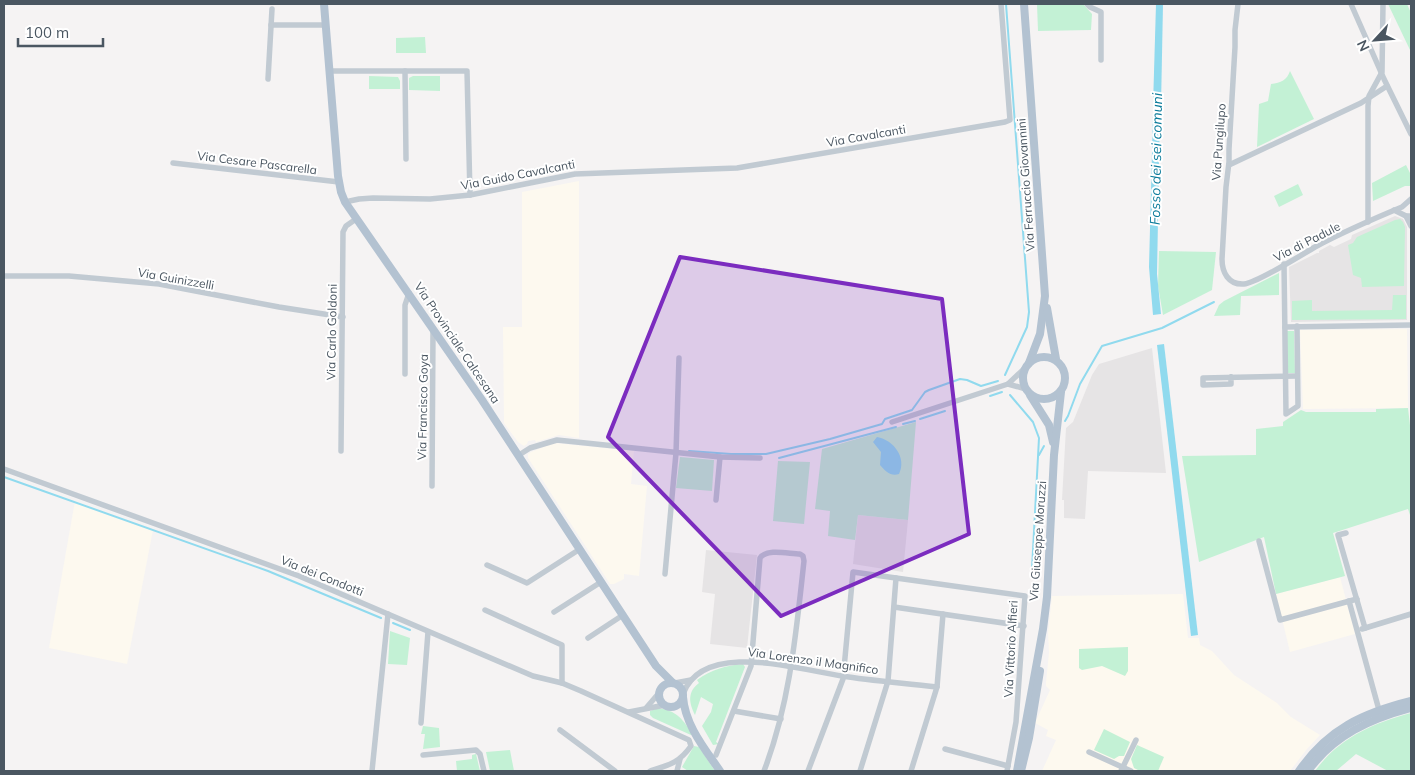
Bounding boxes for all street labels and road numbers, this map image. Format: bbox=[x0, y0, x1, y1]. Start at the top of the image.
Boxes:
street label: Via Pungilupo bbox=[1208, 103, 1229, 181]
street label: Via Ferruccio Giovannini bbox=[1013, 118, 1038, 252]
street label: Via Cavalcanti bbox=[825, 121, 907, 150]
street label: Via Cesare Pascarella bbox=[196, 148, 318, 177]
street label: Via Guido Cavalcanti bbox=[460, 156, 576, 193]
street label: Via di Padule bbox=[1271, 218, 1343, 265]
street label: Via Guinizzelli bbox=[137, 264, 216, 293]
street label: Via Provinciale Calcesana bbox=[411, 279, 504, 406]
street label: Via Carlo Goldoni bbox=[323, 284, 340, 380]
street label: Via Francisco Goya bbox=[414, 354, 431, 460]
street label: Via Giuseppe Moruzzi bbox=[1026, 480, 1049, 602]
street label: Via dei Condotti bbox=[279, 552, 366, 599]
street label: Via Vittorio Alfieri bbox=[1000, 600, 1021, 698]
street label: Via Lorenzo il Magnifico bbox=[747, 644, 880, 677]

